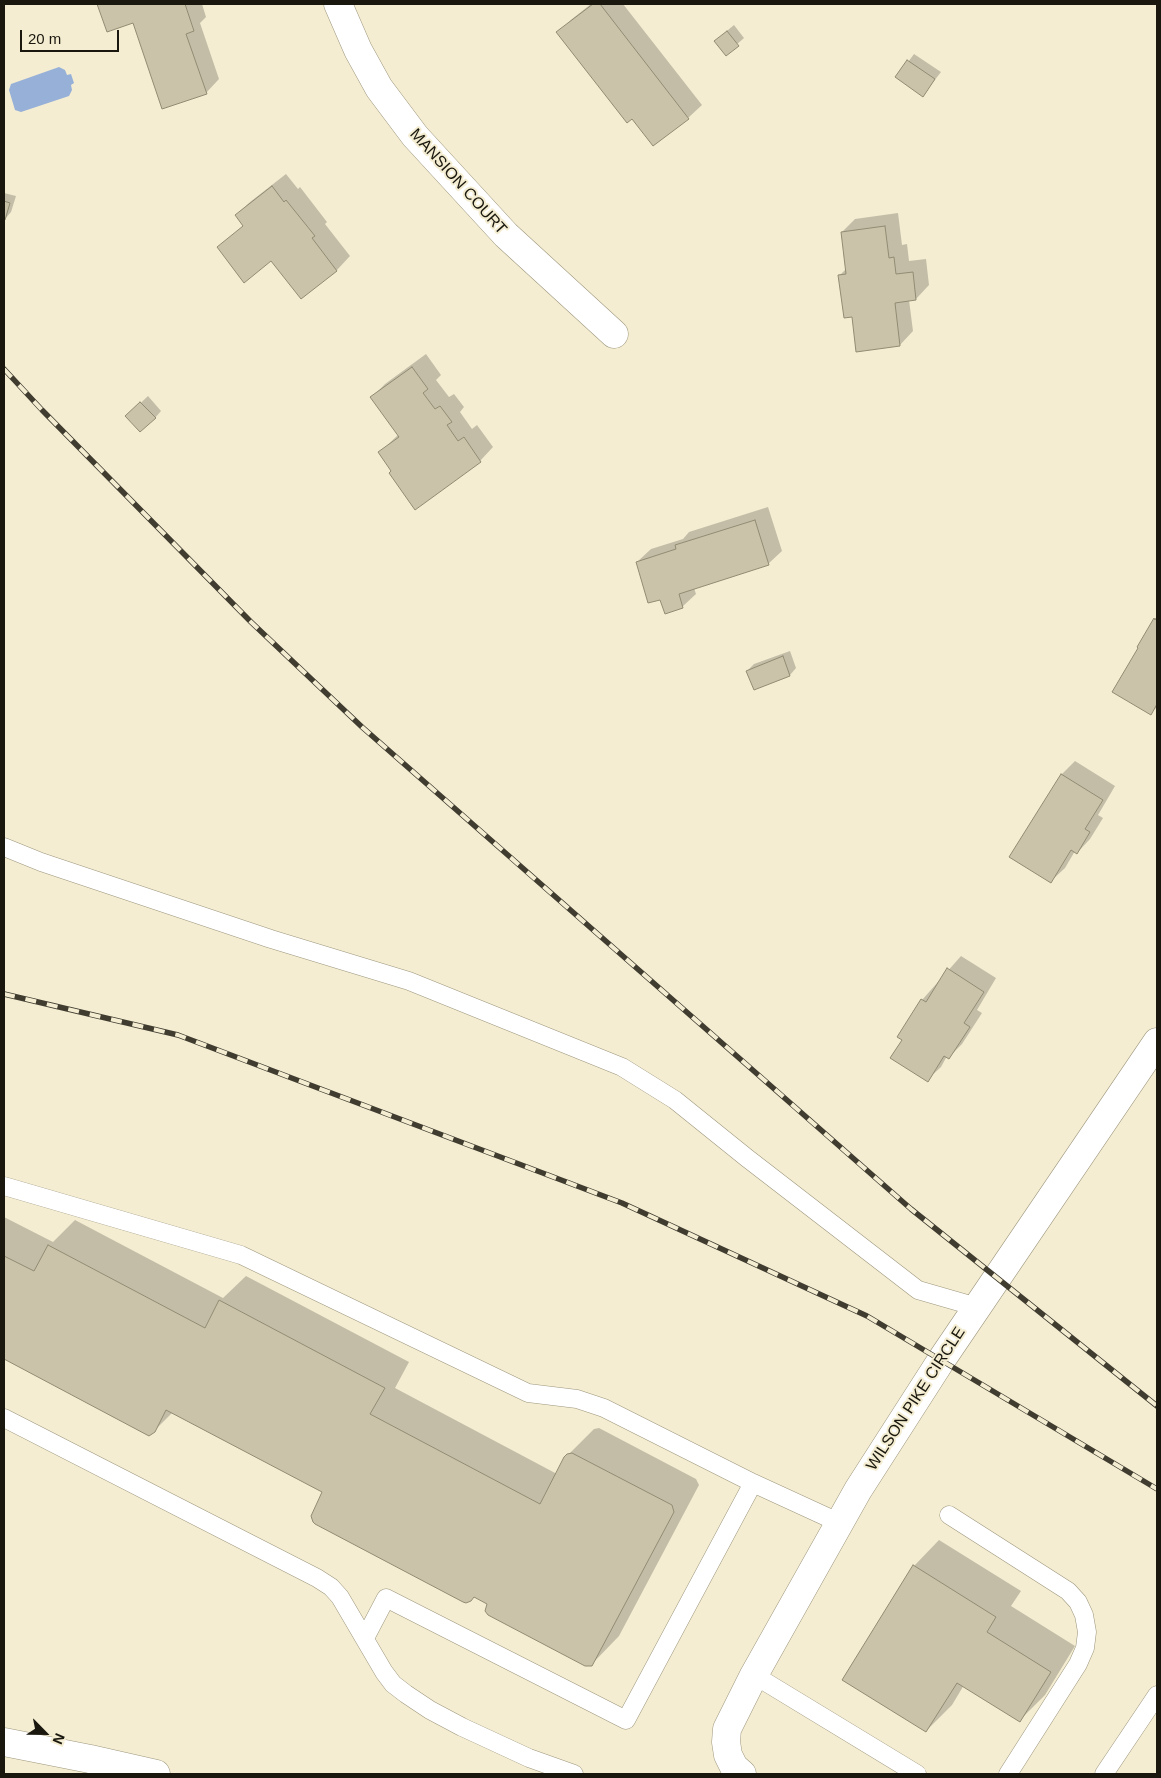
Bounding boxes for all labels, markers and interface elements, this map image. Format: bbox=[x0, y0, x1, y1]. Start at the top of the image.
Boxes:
scale bar bbox=[22, 20, 121, 52]
text: 20 m bbox=[28, 30, 61, 47]
street label: MANSION COURT bbox=[405, 125, 511, 239]
street label: WILSON PIKE CIRCLE bbox=[862, 1324, 970, 1474]
north arrow bbox=[20, 1708, 70, 1758]
text: N bbox=[49, 1731, 68, 1747]

